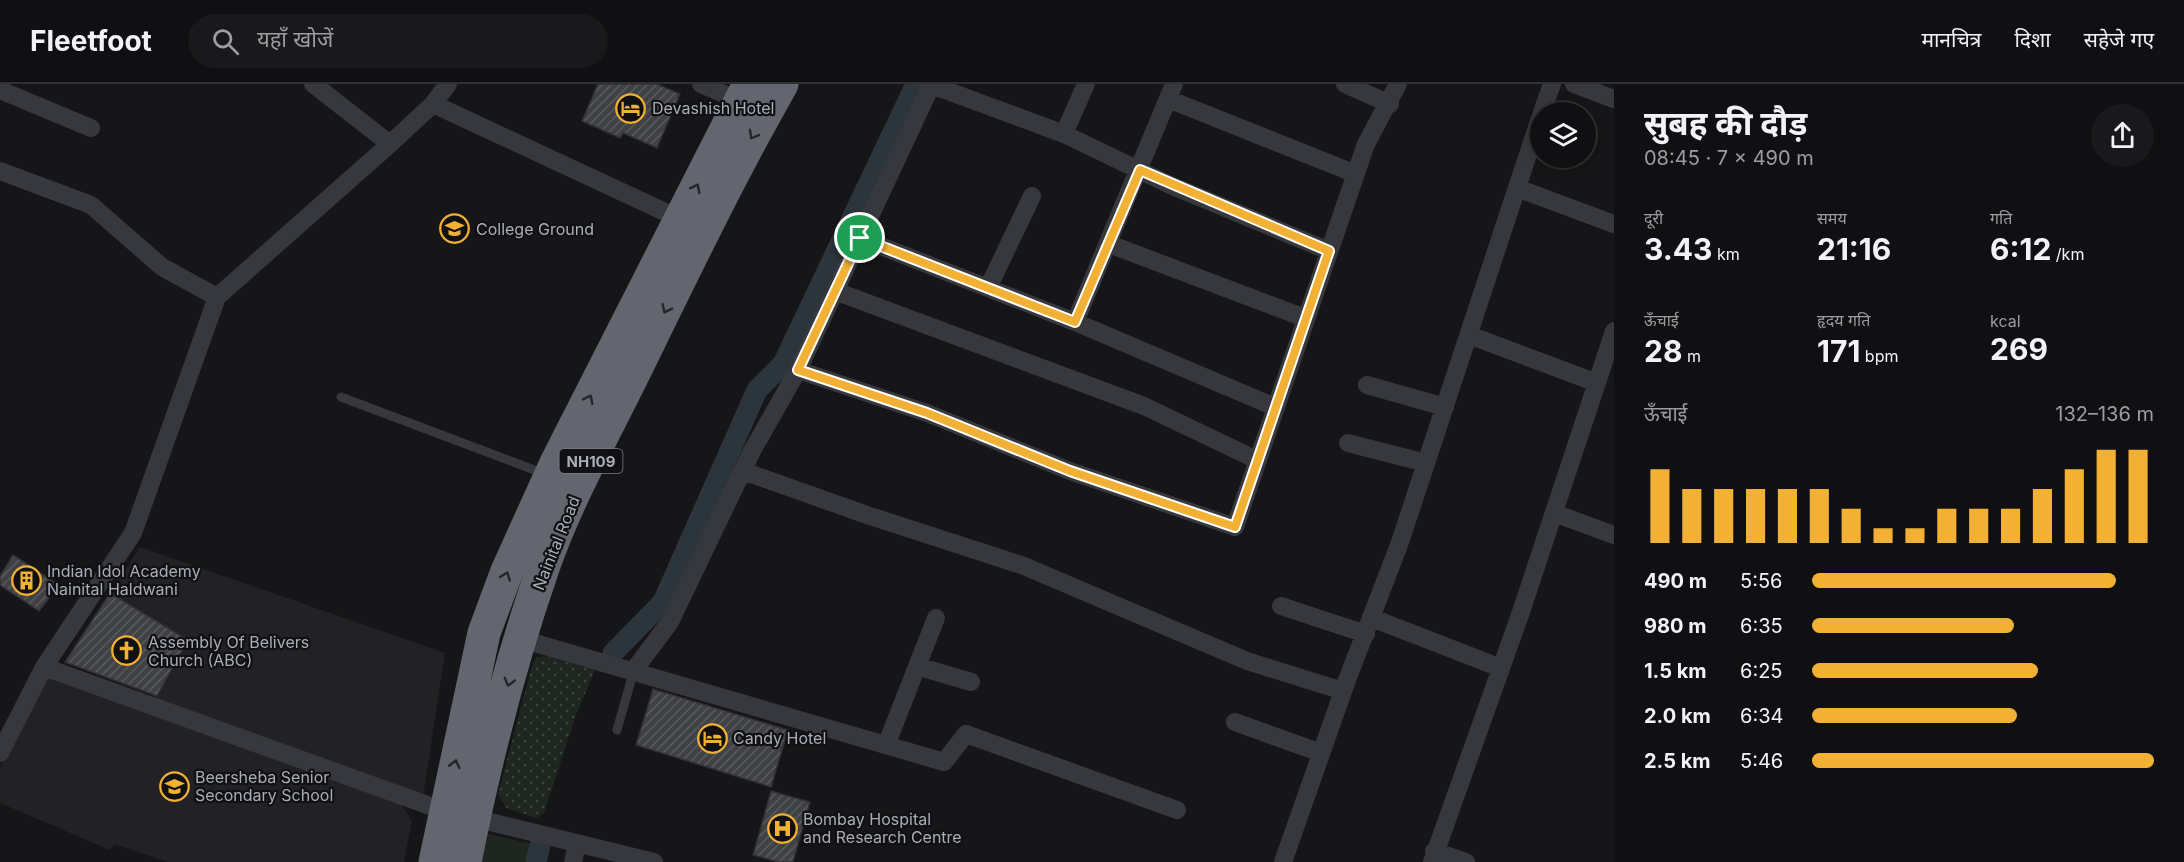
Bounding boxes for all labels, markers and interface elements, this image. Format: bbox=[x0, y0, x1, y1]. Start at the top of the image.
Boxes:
search box bbox=[188, 14, 608, 68]
text: Fleetfoot bbox=[30, 24, 152, 58]
icon: search bbox=[209, 25, 242, 58]
text: यहाँ खोजें bbox=[257, 26, 333, 52]
text: मानचित्र bbox=[1921, 27, 1981, 52]
text: दिशा bbox=[2014, 27, 2051, 52]
text: सहेजे गए bbox=[2084, 27, 2154, 52]
hotel icon: Devashish Hotel bbox=[615, 92, 647, 124]
place label: Devashish Hotel bbox=[652, 98, 774, 118]
map controls bbox=[1530, 102, 1596, 168]
button: layers bbox=[1530, 102, 1596, 168]
text: सुबह की दौड़ bbox=[1644, 103, 1807, 143]
button: share bbox=[2091, 104, 2154, 167]
one-way arrow bbox=[749, 129, 760, 139]
text: 08:45 · 7 × 490 m bbox=[1644, 146, 1814, 170]
one-way arrow bbox=[688, 183, 700, 194]
text: दूरी bbox=[1644, 208, 1663, 228]
text: समय bbox=[1817, 208, 1847, 228]
text: गति bbox=[1990, 208, 2012, 228]
pin bbox=[834, 212, 885, 263]
school or university icon: College Ground bbox=[439, 213, 471, 245]
place label: College Ground bbox=[476, 219, 594, 239]
icon: arrive bbox=[843, 221, 876, 254]
text: 3.43 bbox=[1644, 231, 1712, 267]
text: 21:16 bbox=[1817, 231, 1891, 267]
text: 6:12 bbox=[1990, 231, 2051, 267]
text: km bbox=[1712, 244, 1740, 264]
text: /km bbox=[2051, 244, 2084, 264]
one-way arrow bbox=[661, 303, 673, 314]
text: ऊँचाई bbox=[1644, 310, 1679, 330]
text: हृदय गति bbox=[1817, 310, 1870, 330]
text: kcal bbox=[1990, 311, 2021, 331]
text: 269 bbox=[1990, 331, 2048, 367]
text: 28 bbox=[1644, 333, 1682, 369]
text: 171 bbox=[1817, 333, 1860, 369]
text: m bbox=[1682, 346, 1701, 366]
text: bpm bbox=[1860, 346, 1898, 366]
one-way arrow bbox=[581, 395, 593, 406]
text: ऊँचाई bbox=[1644, 402, 1687, 426]
text: 132–136 m bbox=[2055, 402, 2154, 426]
road number: NH109 bbox=[560, 449, 622, 473]
street label: Nainital Road bbox=[528, 493, 584, 593]
place label: Indian Idol Academy Nainital Haldwani bbox=[47, 561, 201, 599]
building icon: Indian Idol Academy Nainital Haldwani bbox=[10, 564, 42, 596]
text: 490 m bbox=[1644, 569, 1707, 593]
text: 5:56 bbox=[1740, 569, 1782, 593]
one-way arrow bbox=[498, 571, 511, 581]
text: 980 m bbox=[1644, 614, 1706, 638]
text: 6:35 bbox=[1740, 614, 1783, 638]
place label: Assembly Of Belivers Church (ABC) bbox=[148, 632, 309, 670]
church icon: Assembly Of Belivers Church (ABC) bbox=[111, 635, 143, 667]
text: 1.5 km bbox=[1644, 659, 1707, 683]
text: 6:25 bbox=[1740, 659, 1783, 683]
one-way arrow bbox=[504, 677, 517, 687]
text: 2.0 km bbox=[1644, 704, 1711, 728]
text: 6:34 bbox=[1740, 704, 1783, 728]
hotel icon: Candy Hotel bbox=[696, 722, 728, 754]
place label: Candy Hotel bbox=[733, 728, 826, 748]
text: 2.5 km bbox=[1644, 749, 1711, 773]
text: 5:46 bbox=[1740, 749, 1783, 773]
one-way arrow bbox=[448, 759, 461, 769]
place label: Beersheba Senior Secondary School bbox=[195, 767, 333, 805]
school or university icon: Beersheba Senior Secondary School bbox=[158, 770, 190, 802]
place label: Bombay Hospital and Research Centre bbox=[803, 809, 962, 847]
hospital icon: Bombay Hospital and Research Centre bbox=[766, 812, 798, 844]

